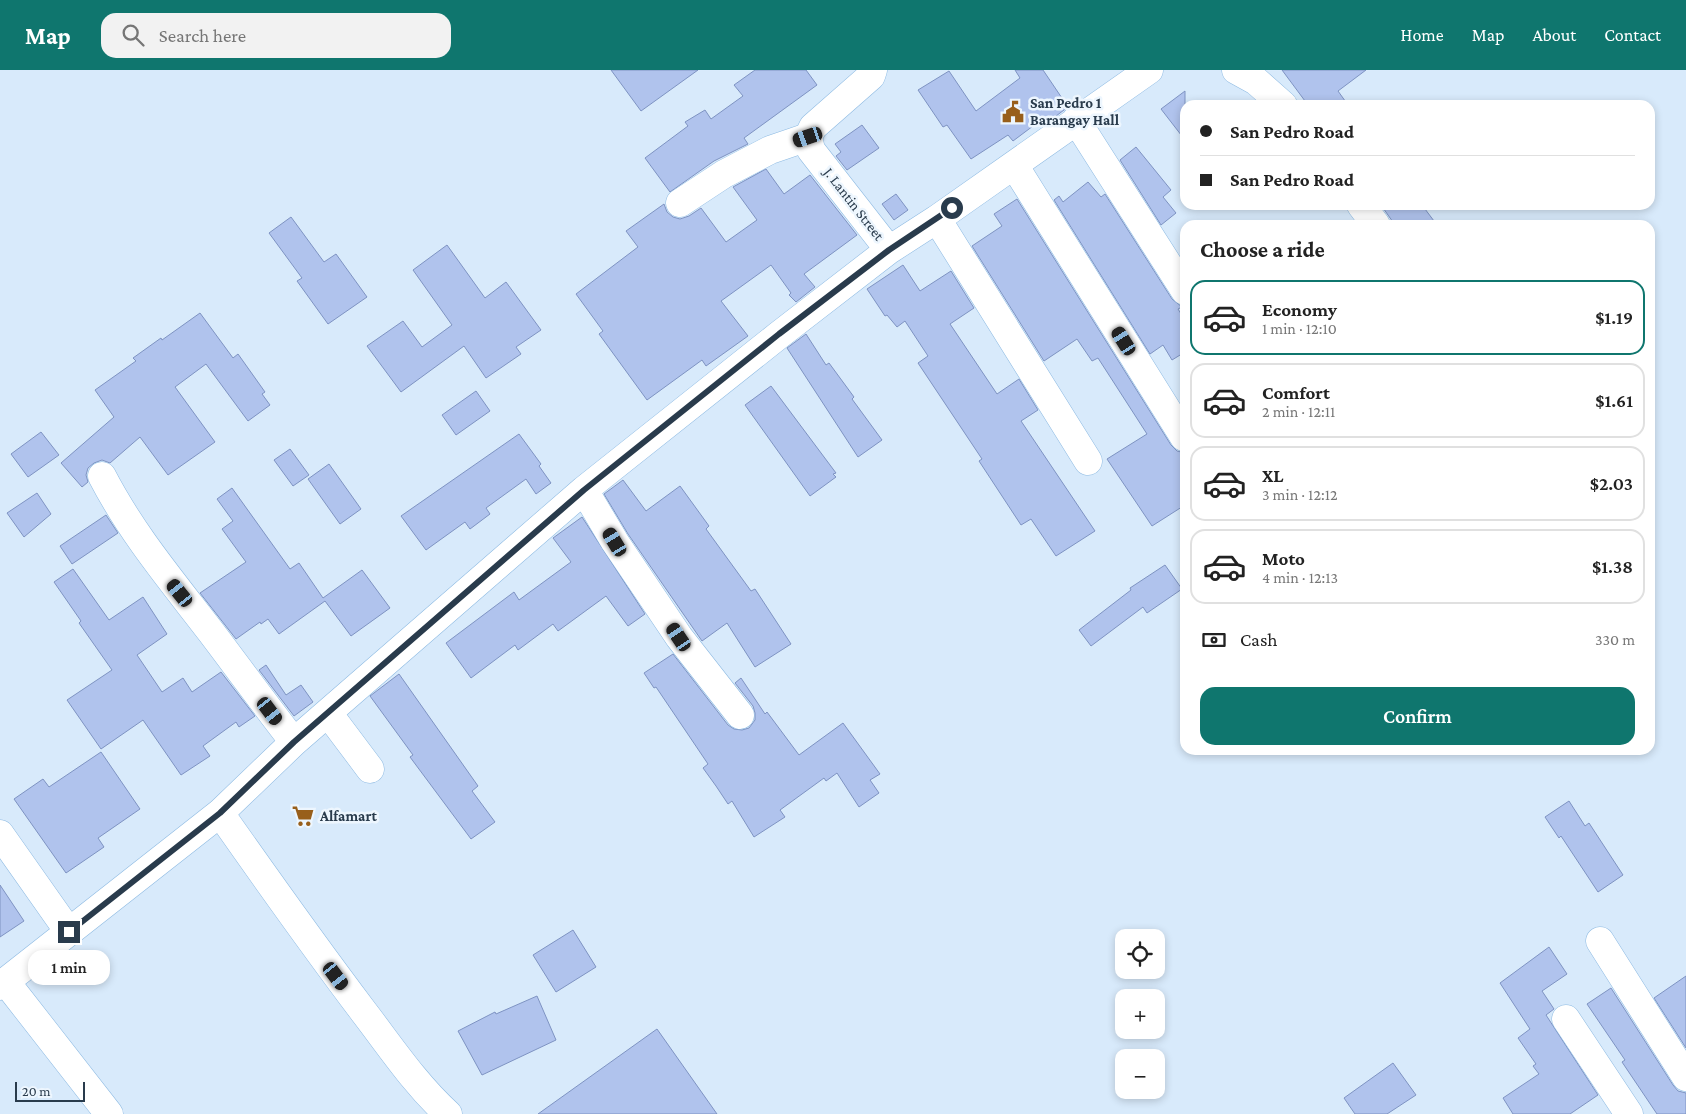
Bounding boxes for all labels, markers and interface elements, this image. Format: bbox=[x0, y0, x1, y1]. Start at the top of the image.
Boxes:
search box bbox=[101, 13, 451, 58]
icon: search bbox=[119, 21, 147, 49]
text: Map bbox=[25, 22, 71, 49]
text: Search here bbox=[159, 25, 246, 46]
text: Home bbox=[1401, 25, 1444, 45]
text: Map bbox=[1472, 25, 1504, 45]
text: About bbox=[1532, 25, 1576, 45]
text: Contact bbox=[1604, 25, 1661, 45]
place label: San Pedro 1 Barangay Hall bbox=[1030, 95, 1120, 128]
public building icon: San Pedro 1 Barangay Hall bbox=[1000, 99, 1026, 125]
text: San Pedro Road bbox=[1230, 121, 1354, 142]
car bbox=[791, 125, 824, 149]
street label: J. Lantin Street bbox=[819, 163, 888, 245]
text: San Pedro Road bbox=[1230, 169, 1354, 190]
route start bbox=[941, 197, 963, 219]
text: Choose a ride bbox=[1200, 237, 1325, 262]
icon: car bbox=[1202, 295, 1247, 340]
text: Economy bbox=[1262, 299, 1337, 320]
text: $1.19 bbox=[1595, 307, 1633, 328]
text: 1 min · 12:10 bbox=[1262, 320, 1337, 337]
car bbox=[1109, 324, 1138, 358]
icon: car bbox=[1202, 378, 1247, 423]
text: Comfort bbox=[1262, 382, 1330, 403]
text: $1.61 bbox=[1595, 390, 1633, 411]
text: 2 min · 12:11 bbox=[1262, 403, 1335, 420]
icon: car bbox=[1202, 461, 1247, 506]
text: XL bbox=[1262, 465, 1284, 486]
text: $2.03 bbox=[1590, 473, 1633, 494]
text: 3 min · 12:12 bbox=[1262, 486, 1338, 503]
car bbox=[600, 525, 629, 559]
icon: car bbox=[1202, 544, 1247, 589]
text: Moto bbox=[1262, 548, 1305, 569]
text: $1.38 bbox=[1592, 556, 1633, 577]
text: 4 min · 12:13 bbox=[1262, 569, 1338, 586]
car bbox=[164, 577, 195, 609]
car bbox=[664, 620, 693, 654]
icon: cash bbox=[1200, 626, 1228, 654]
text: Cash bbox=[1240, 629, 1278, 650]
text: 330 m bbox=[1595, 631, 1635, 648]
button: Confirm bbox=[1200, 687, 1635, 745]
car bbox=[254, 695, 285, 727]
supermarket icon: Alfamart bbox=[290, 803, 316, 829]
place label: Alfamart bbox=[319, 808, 377, 824]
route end bbox=[58, 921, 80, 943]
map controls bbox=[1115, 929, 1165, 1099]
button: locate bbox=[1115, 929, 1165, 979]
callout: 1 min bbox=[28, 950, 110, 984]
text: 1 min bbox=[51, 959, 87, 976]
car bbox=[320, 960, 351, 992]
button: + bbox=[1115, 989, 1165, 1039]
button: − bbox=[1115, 1049, 1165, 1099]
scale bar bbox=[15, 1079, 85, 1102]
text: 20 m bbox=[22, 1083, 50, 1099]

